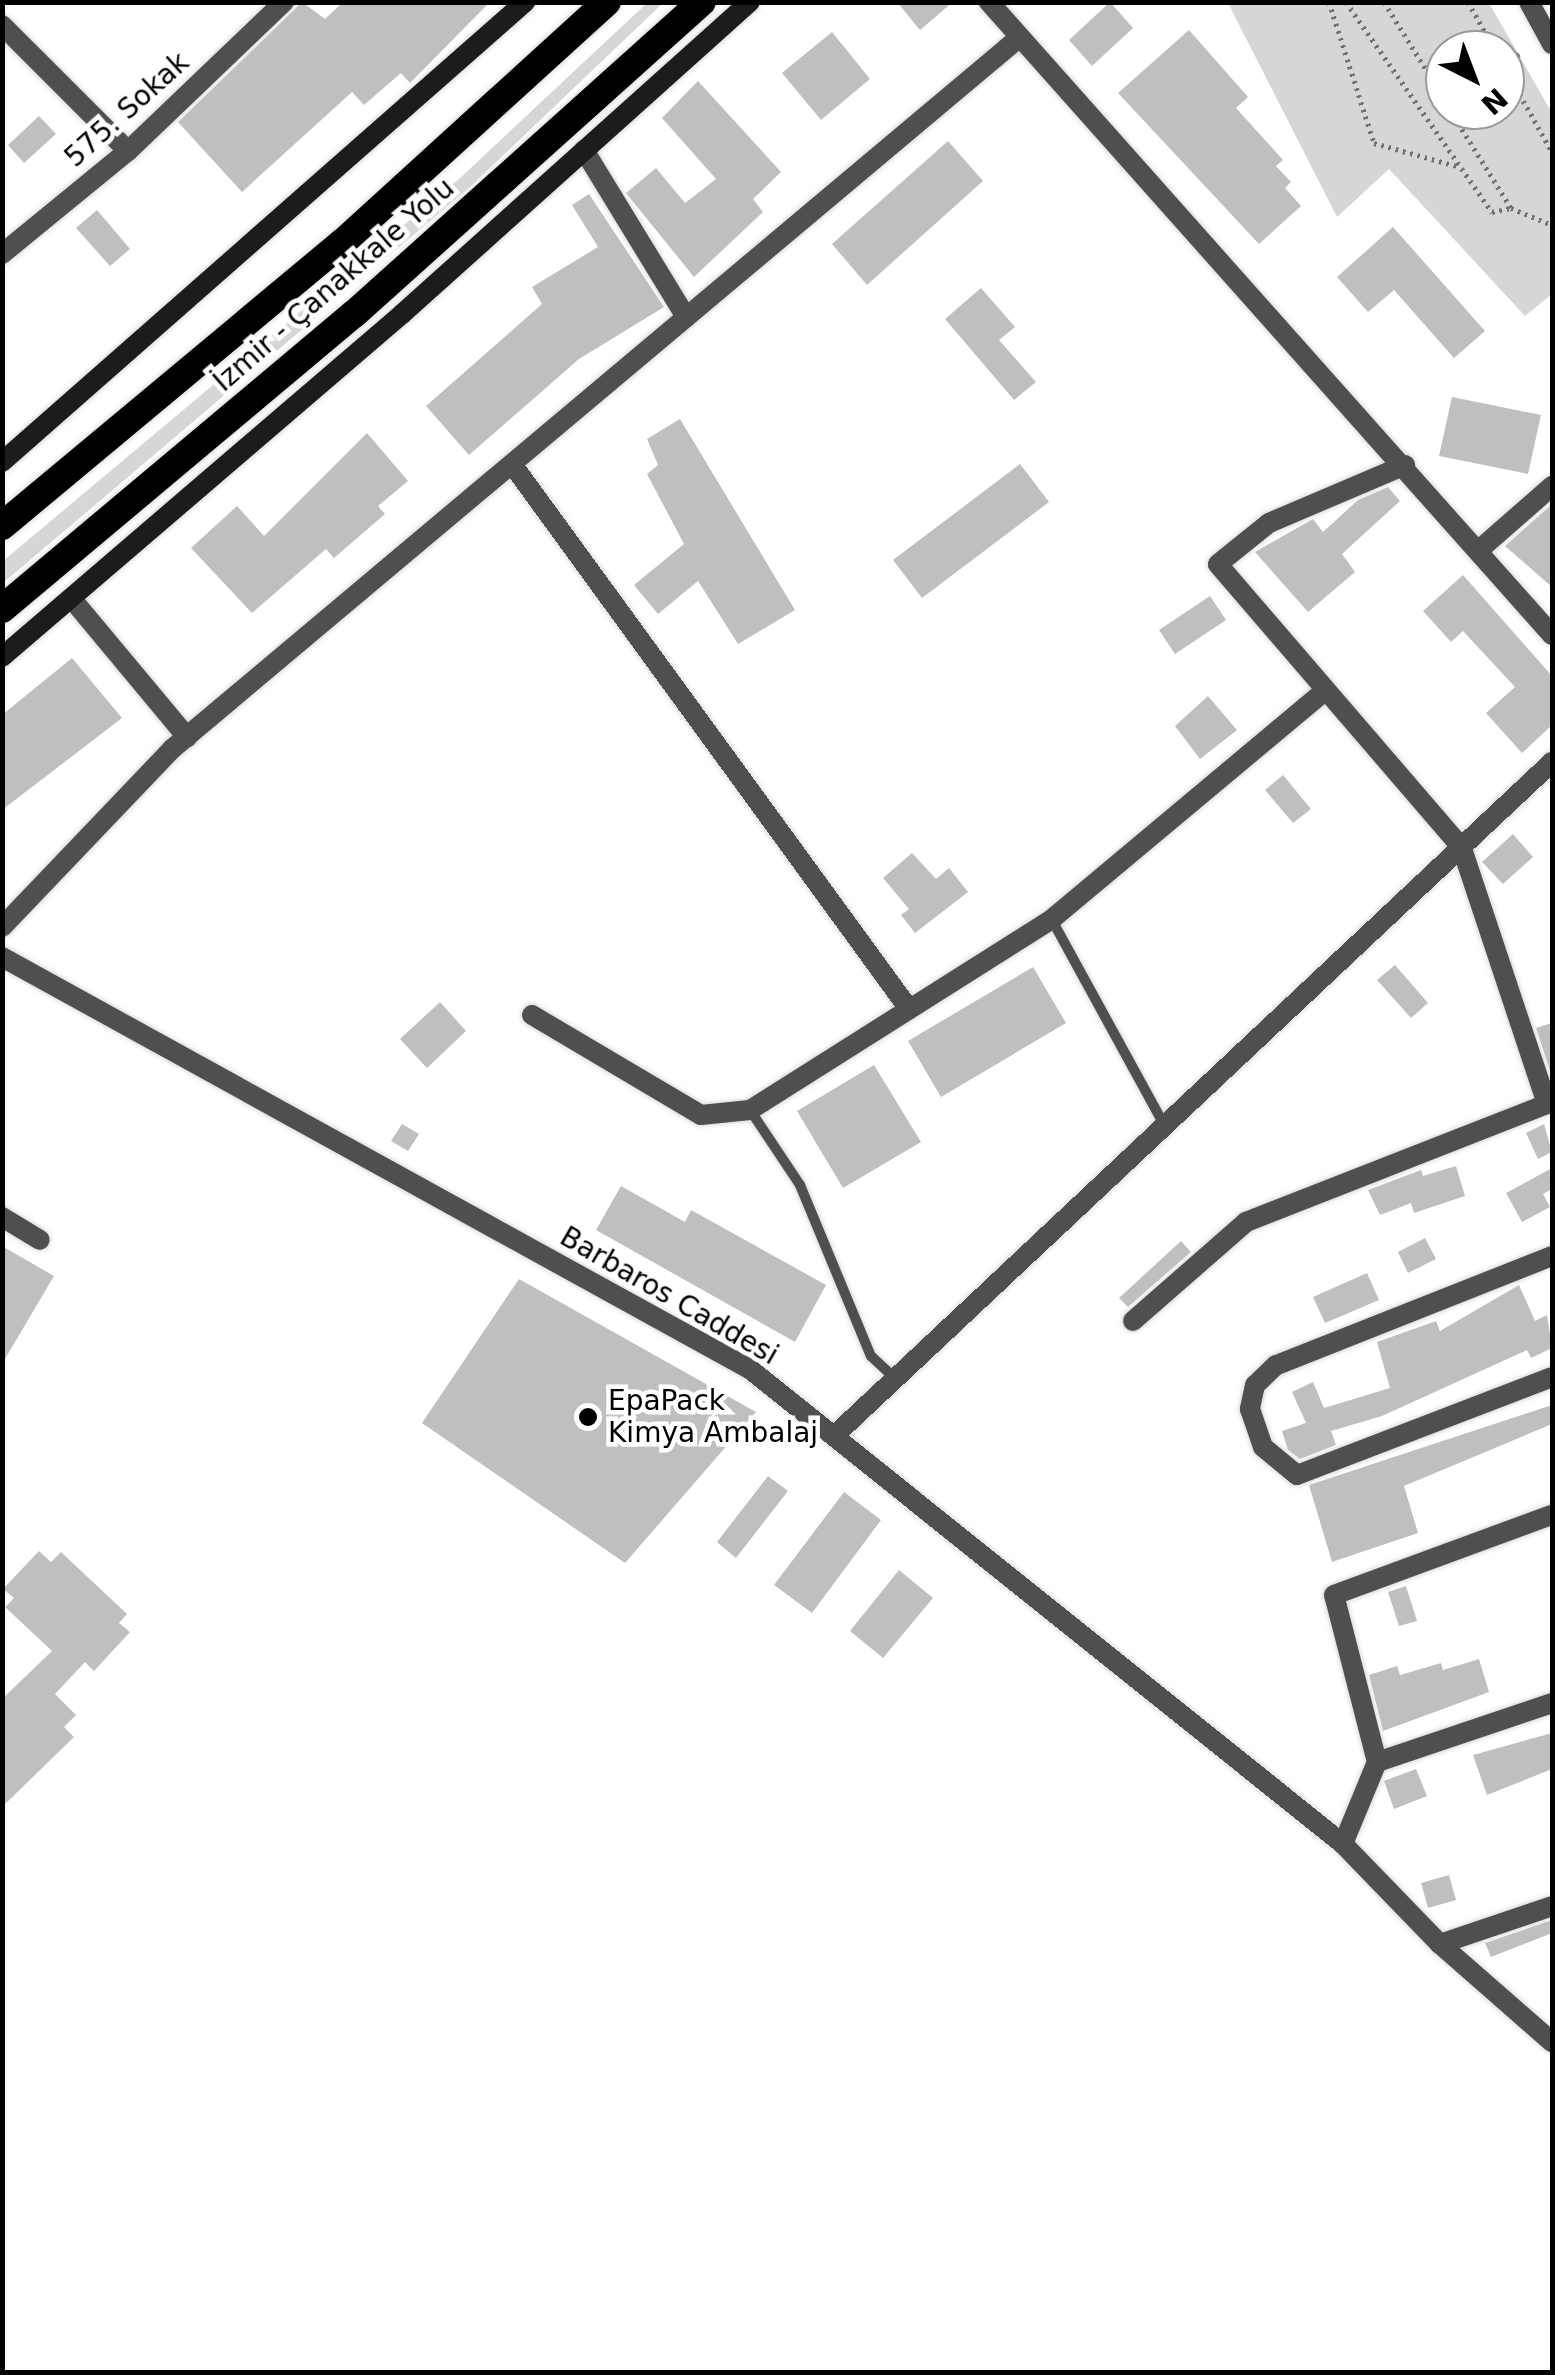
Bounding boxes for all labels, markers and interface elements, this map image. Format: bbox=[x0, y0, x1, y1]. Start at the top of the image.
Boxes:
north arrow bbox=[1425, 30, 1525, 130]
street label: 575. Sokak bbox=[58, 46, 196, 174]
text: N bbox=[1474, 81, 1514, 121]
street label: İzmir - Çanakkale Yolu bbox=[207, 171, 461, 399]
street label: Barbaros Caddesi bbox=[554, 1220, 784, 1372]
place label: EpaPack Kimya Ambalaj bbox=[608, 1384, 818, 1450]
marker: EpaPack Kimya Ambalaj bbox=[577, 1406, 599, 1428]

